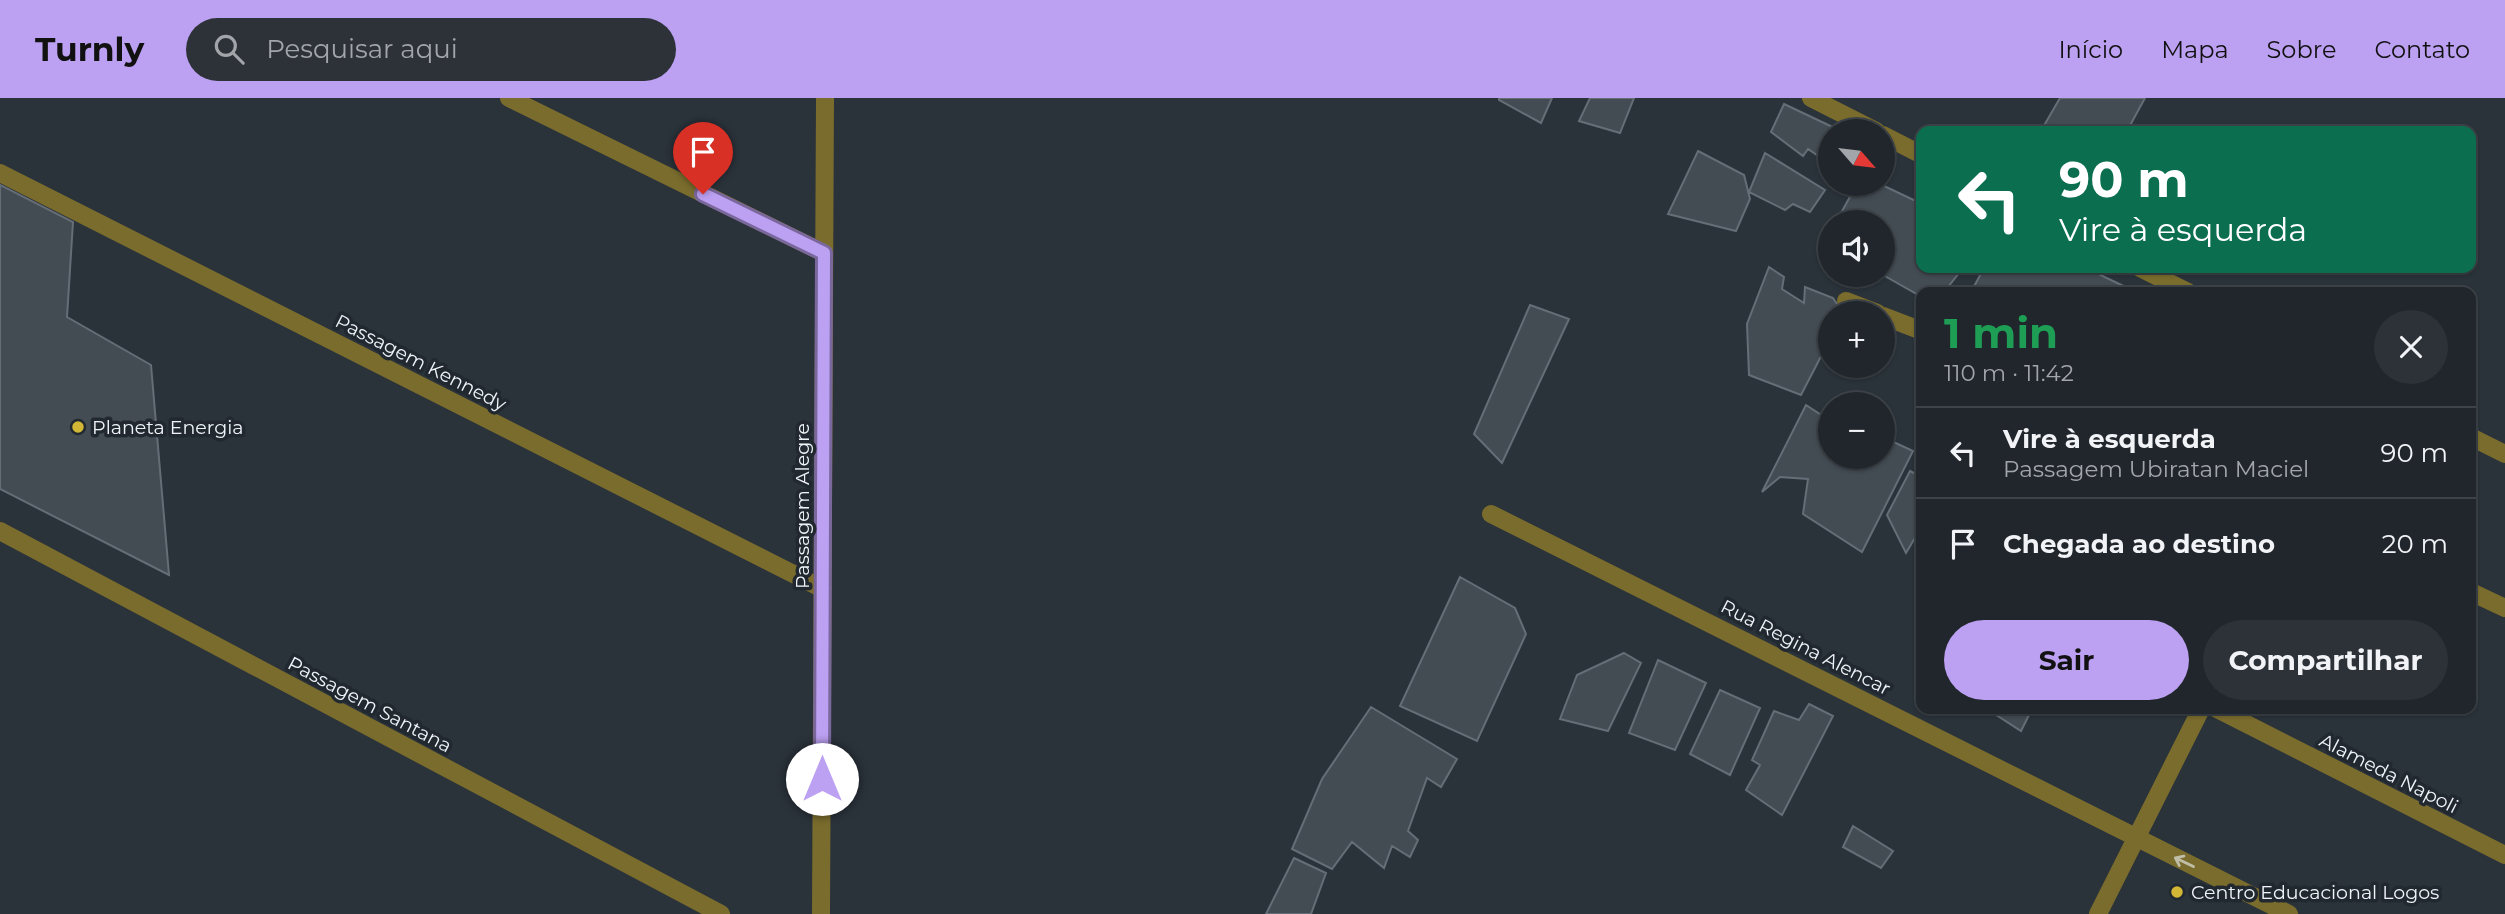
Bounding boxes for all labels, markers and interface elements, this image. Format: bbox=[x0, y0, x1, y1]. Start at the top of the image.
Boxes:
search box bbox=[186, 18, 676, 81]
text: Turnly bbox=[35, 29, 144, 69]
icon: search bbox=[210, 30, 248, 68]
text: Pesquisar aqui bbox=[266, 33, 458, 65]
text: Início bbox=[2058, 35, 2123, 64]
text: Mapa bbox=[2161, 35, 2229, 64]
text: Sobre bbox=[2267, 35, 2336, 64]
text: Contato bbox=[2374, 35, 2470, 64]
north arrow bbox=[1818, 119, 1895, 196]
map controls bbox=[1818, 119, 1895, 469]
pin bbox=[673, 122, 733, 194]
icon: arrive bbox=[684, 133, 722, 171]
text: 90 m bbox=[2059, 150, 2189, 209]
icon: left bbox=[1944, 154, 2035, 245]
button: sound bbox=[1818, 210, 1895, 287]
text: Vire à esquerda bbox=[2059, 210, 2307, 249]
button: + bbox=[1818, 301, 1895, 378]
text: 1 min bbox=[1944, 307, 2058, 359]
street label: Passagem Kennedy bbox=[331, 309, 511, 416]
button: close bbox=[2374, 310, 2448, 384]
text: 110 m · 11:42 bbox=[1944, 359, 2074, 387]
button: − bbox=[1818, 392, 1895, 469]
place label: Planeta Energia bbox=[92, 416, 244, 439]
marker: Planeta Energia bbox=[70, 419, 86, 435]
street label: Passagem Alegre bbox=[791, 423, 814, 589]
text: Vire à esquerda bbox=[2003, 423, 2216, 455]
icon: left bbox=[1944, 434, 1982, 472]
text: 90 m bbox=[2381, 437, 2448, 469]
text: Passagem Ubiratan Maciel bbox=[2003, 455, 2309, 483]
icon: arrive bbox=[1944, 525, 1982, 563]
text: Chegada ao destino bbox=[2003, 528, 2275, 560]
text: 20 m bbox=[2382, 528, 2448, 560]
street label: Rua Regina Alencar bbox=[1717, 595, 1895, 700]
button: Sair bbox=[1944, 620, 2189, 700]
button: Compartilhar bbox=[2203, 620, 2448, 700]
street label: Passagem Santana bbox=[284, 651, 456, 757]
street label: Alameda Napoli bbox=[2316, 729, 2462, 818]
position arrow bbox=[785, 742, 859, 816]
one-way arrow bbox=[2174, 854, 2195, 868]
place label: Centro Educacional Logos bbox=[2191, 881, 2439, 904]
marker: Centro Educacional Logos bbox=[2169, 884, 2185, 900]

